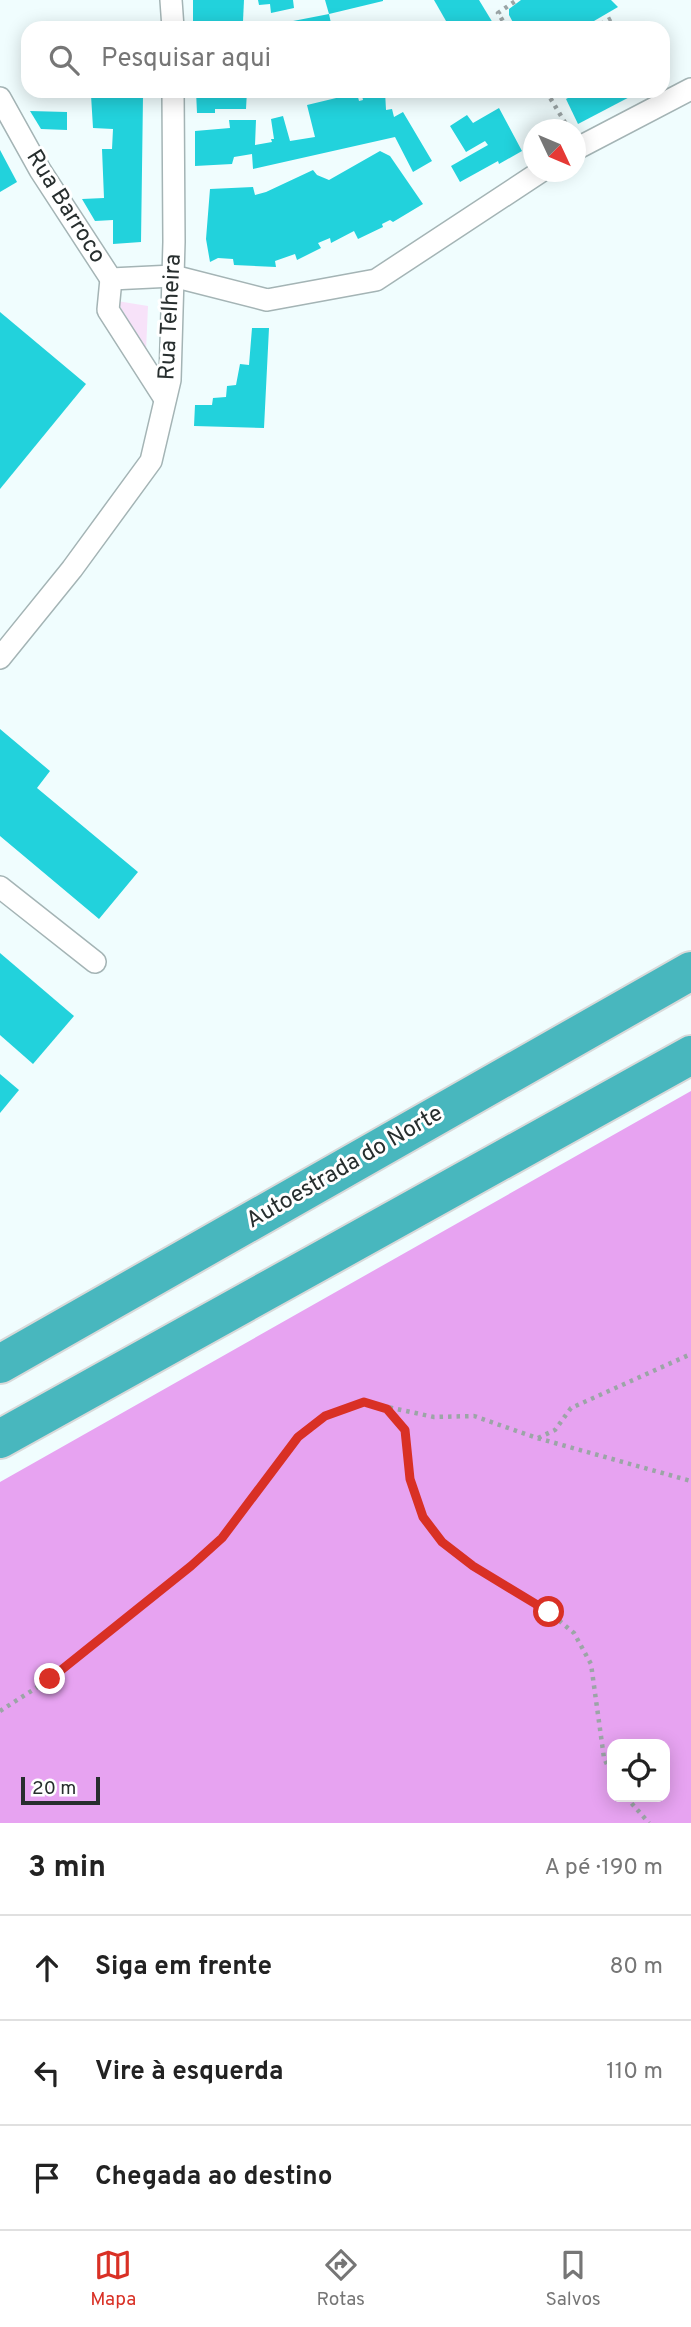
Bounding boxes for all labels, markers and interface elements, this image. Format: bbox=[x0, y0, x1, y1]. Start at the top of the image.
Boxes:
search box bbox=[21, 21, 670, 98]
icon: search bbox=[45, 41, 83, 79]
text: Pesquisar aqui bbox=[101, 43, 271, 76]
north arrow bbox=[523, 119, 586, 182]
street label: Rua Barroco bbox=[19, 145, 111, 269]
street label: Rua Telheira bbox=[153, 253, 189, 381]
street label: Autoestrada do Norte bbox=[241, 1100, 449, 1236]
route start bbox=[533, 1596, 564, 1627]
route end bbox=[34, 1663, 65, 1694]
map controls bbox=[607, 1739, 670, 1802]
button: locate bbox=[607, 1739, 670, 1802]
scale bar bbox=[21, 1774, 100, 1806]
text: 20 m bbox=[32, 1777, 76, 1801]
text: 3 min bbox=[28, 1850, 106, 1887]
text: A pé · 190 m bbox=[545, 1854, 663, 1883]
icon: ahead bbox=[28, 1949, 66, 1987]
text: Siga em frente bbox=[95, 1951, 272, 1984]
text: 80 m bbox=[610, 1953, 663, 1982]
icon: left bbox=[28, 2054, 66, 2092]
text: Vire à esquerda bbox=[95, 2056, 283, 2089]
text: 110 m bbox=[606, 2058, 663, 2087]
icon: arrive bbox=[28, 2159, 66, 2197]
text: Chegada ao destino bbox=[95, 2161, 332, 2194]
tab: Mapa bbox=[90, 2246, 136, 2312]
tab: Rotas bbox=[317, 2246, 365, 2312]
tab: Salvos bbox=[545, 2246, 601, 2312]

